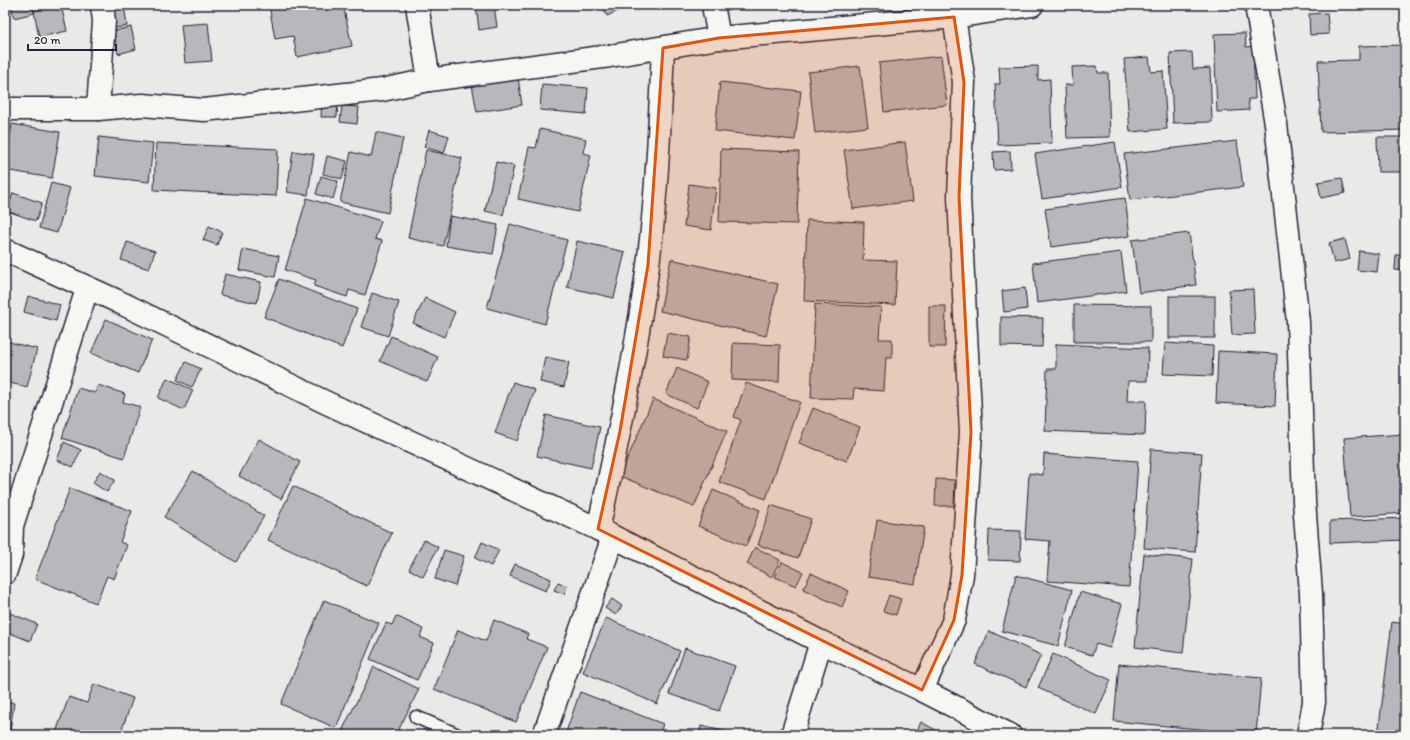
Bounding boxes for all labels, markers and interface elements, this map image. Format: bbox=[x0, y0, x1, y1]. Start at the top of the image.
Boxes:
scale bar bbox=[28, 26, 116, 52]
text: 20 m bbox=[34, 33, 61, 47]

